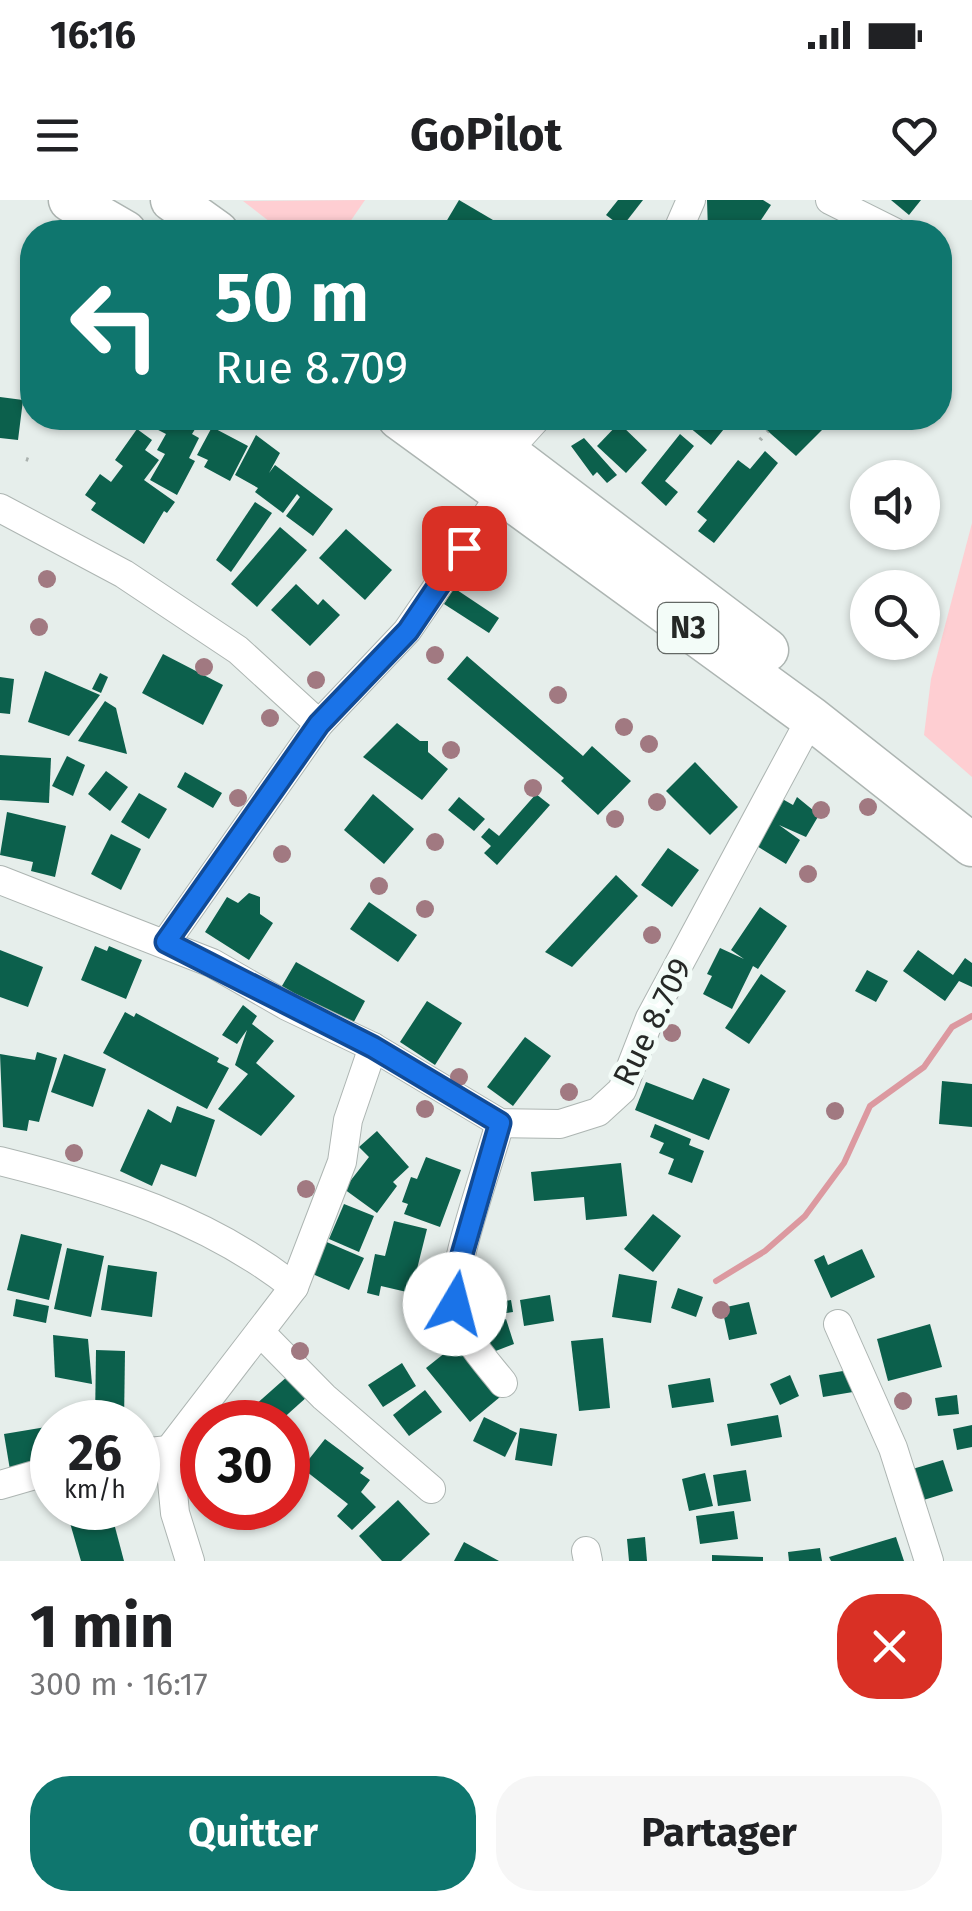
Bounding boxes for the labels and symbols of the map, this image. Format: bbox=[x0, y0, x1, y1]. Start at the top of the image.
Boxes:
pin bbox=[422, 506, 507, 591]
road number: N3 bbox=[658, 603, 718, 653]
street label: Rue 8.709 bbox=[605, 952, 699, 1092]
position arrow bbox=[403, 1252, 507, 1356]
speed limit sign: 30 bbox=[180, 1400, 310, 1530]

